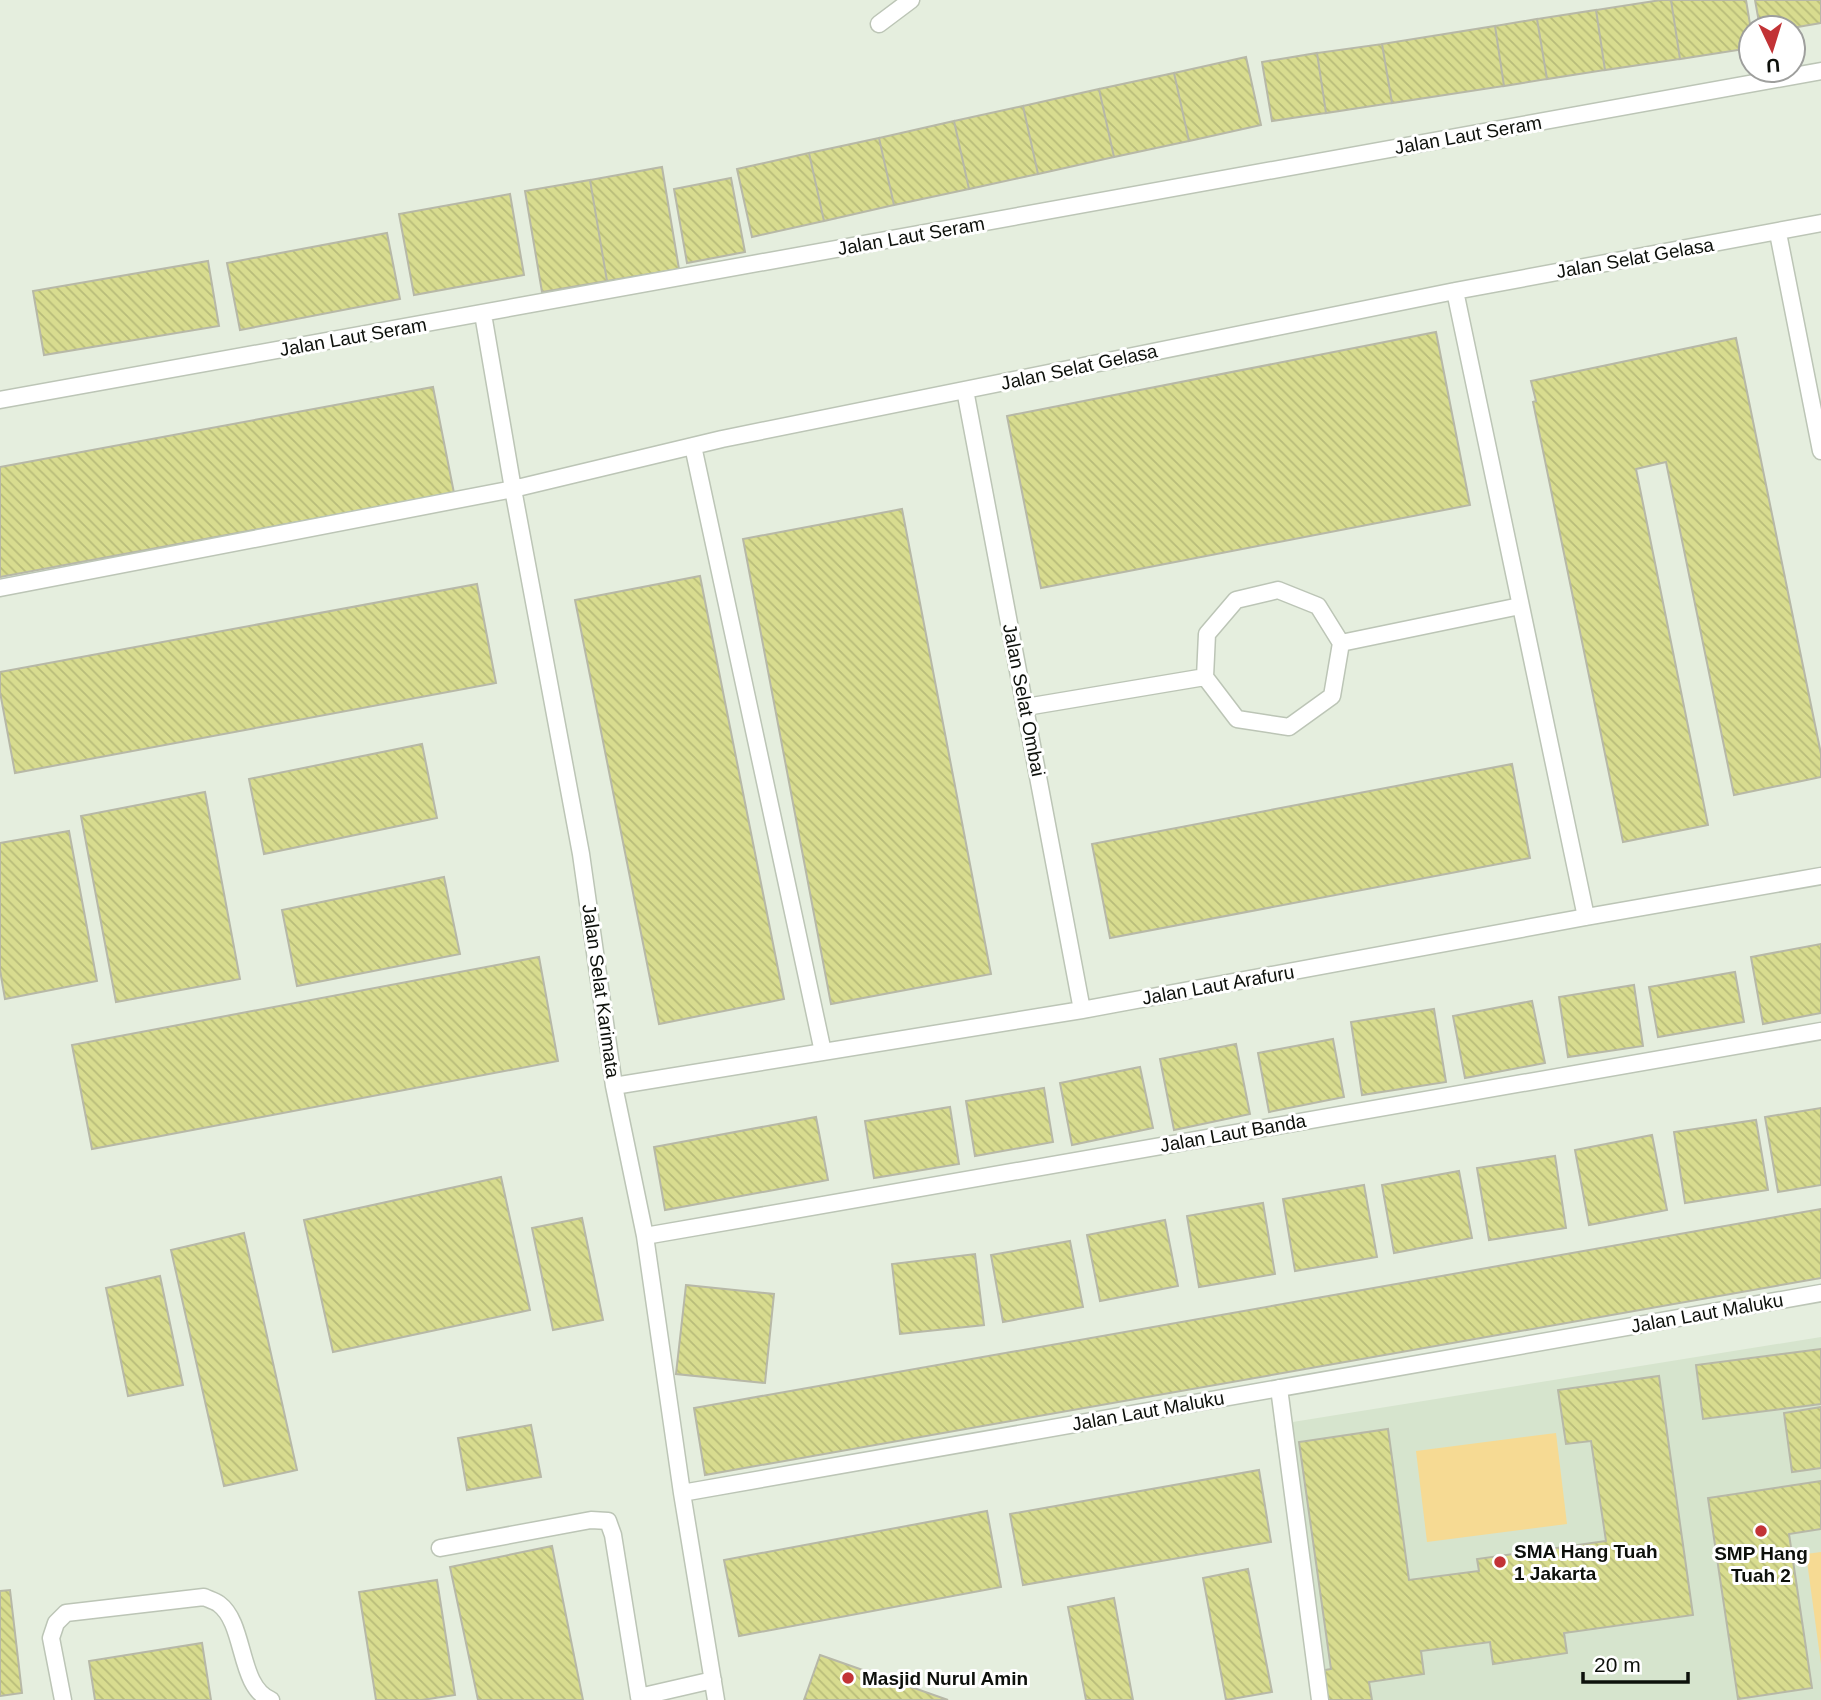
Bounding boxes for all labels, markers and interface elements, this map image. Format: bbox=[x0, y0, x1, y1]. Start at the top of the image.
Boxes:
north arrow bbox=[1737, 14, 1807, 84]
text: U bbox=[1766, 55, 1781, 76]
street label: Jalan Laut Seram bbox=[1393, 112, 1543, 158]
street label: Jalan Laut Seram bbox=[836, 213, 986, 259]
street label: Jalan Selat Gelasa bbox=[1555, 234, 1716, 282]
street label: Jalan Laut Seram bbox=[278, 314, 428, 360]
street label: Jalan Selat Gelasa bbox=[999, 340, 1160, 394]
street label: Jalan Selat Ombai bbox=[999, 622, 1049, 778]
street label: Jalan Selat Karimata bbox=[578, 903, 624, 1080]
street label: Jalan Laut Arafuru bbox=[1140, 961, 1296, 1009]
street label: Jalan Laut Banda bbox=[1158, 1110, 1308, 1156]
street label: Jalan Laut Maluku bbox=[1629, 1289, 1785, 1337]
street label: Jalan Laut Maluku bbox=[1070, 1387, 1226, 1435]
marker: SMP Hang Tuah 2 bbox=[1753, 1523, 1769, 1539]
place label: SMA Hang Tuah 1 Jakarta bbox=[1514, 1541, 1658, 1584]
place label: SMP Hang Tuah 2 bbox=[1714, 1543, 1808, 1586]
marker: SMA Hang Tuah 1 Jakarta bbox=[1492, 1554, 1508, 1570]
scale bar bbox=[1583, 1640, 1688, 1684]
text: 20 m bbox=[1594, 1653, 1641, 1676]
place label: Masjid Nurul Amin bbox=[862, 1668, 1028, 1689]
marker: Masjid Nurul Amin bbox=[840, 1670, 856, 1686]

